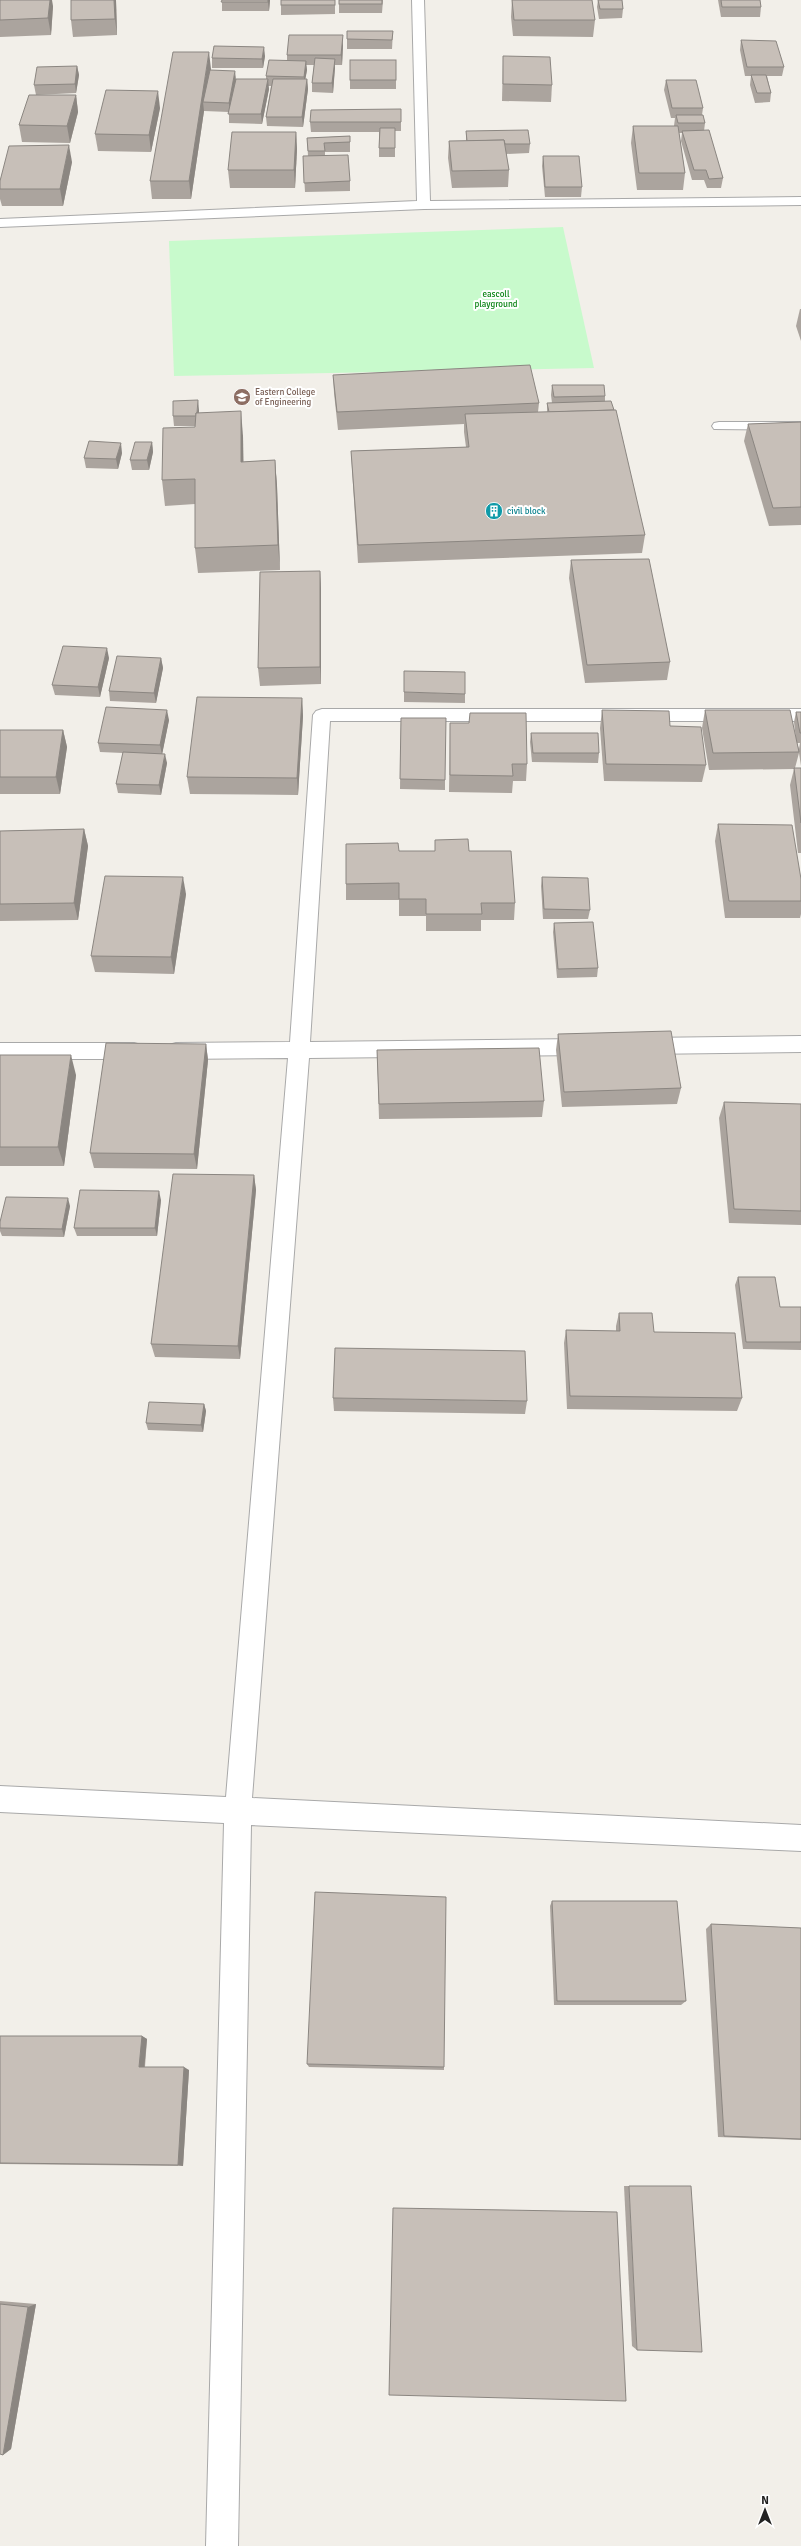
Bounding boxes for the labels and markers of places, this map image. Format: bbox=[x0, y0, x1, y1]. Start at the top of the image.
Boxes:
school or university icon: Eastern College of Engineering bbox=[232, 387, 252, 407]
place label: Eastern College of Engineering bbox=[255, 387, 316, 408]
building icon: civil block bbox=[484, 501, 504, 521]
place label: civil block bbox=[507, 506, 546, 517]

